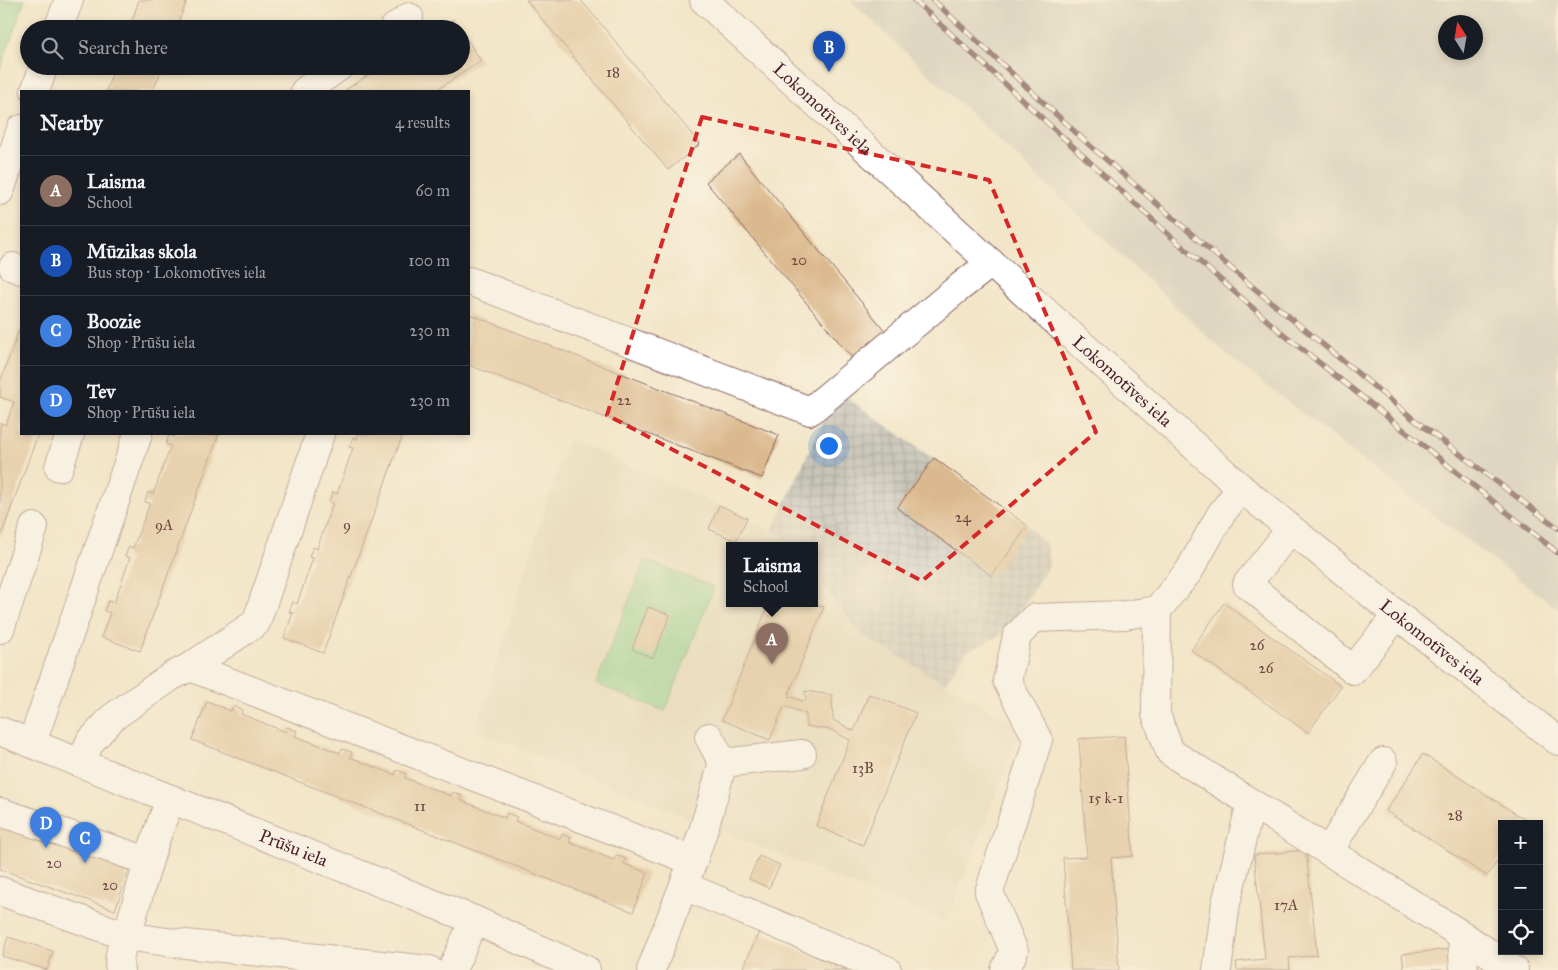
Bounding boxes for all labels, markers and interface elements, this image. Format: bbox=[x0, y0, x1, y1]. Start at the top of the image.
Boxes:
north arrow bbox=[1438, 15, 1483, 60]
search box bbox=[20, 20, 470, 75]
pin: B bbox=[813, 31, 845, 72]
icon: search bbox=[38, 34, 66, 62]
text: Search here bbox=[78, 36, 168, 59]
street label: Lokomotīves iela bbox=[769, 58, 877, 160]
house number: 18 bbox=[606, 63, 620, 81]
text: Nearby bbox=[40, 110, 103, 136]
text: 4 results bbox=[395, 113, 450, 132]
text: Laisma bbox=[87, 170, 145, 193]
text: A bbox=[51, 181, 61, 200]
text: 60 m bbox=[416, 181, 450, 200]
text: School bbox=[87, 193, 132, 212]
text: Mūzikas skola bbox=[87, 240, 197, 263]
text: B bbox=[51, 251, 61, 270]
text: 100 m bbox=[408, 251, 450, 270]
house number: 20 bbox=[791, 251, 807, 269]
text: Bus stop · Lokomotīves iela bbox=[87, 263, 266, 282]
text: Boozie bbox=[87, 310, 141, 333]
text: C bbox=[51, 321, 61, 340]
text: 230 m bbox=[410, 321, 450, 340]
street label: Lokomotīves iela bbox=[1068, 331, 1177, 432]
text: Shop · Prūšu iela bbox=[87, 333, 195, 352]
text: Tev bbox=[87, 380, 116, 403]
text: D bbox=[50, 391, 62, 410]
text: 230 m bbox=[410, 391, 450, 410]
house number: 22 bbox=[617, 391, 632, 409]
text: Shop · Prūšu iela bbox=[87, 403, 195, 422]
your location bbox=[816, 433, 842, 459]
house number: 24 bbox=[955, 508, 972, 526]
house number: 9A bbox=[155, 516, 173, 534]
house number: 9 bbox=[343, 516, 351, 534]
popup bbox=[726, 542, 818, 607]
text: Laisma bbox=[743, 554, 801, 577]
text: School bbox=[743, 577, 788, 596]
street label: Lokomotīves iela bbox=[1375, 594, 1489, 690]
pin: A bbox=[756, 623, 788, 664]
house number: 26 bbox=[1249, 636, 1266, 654]
house number: 26 bbox=[1258, 659, 1275, 677]
house number: 13B bbox=[852, 759, 874, 777]
house number: 15 k-1 bbox=[1088, 789, 1124, 807]
house number: 11 bbox=[414, 797, 426, 815]
house number: 28 bbox=[1447, 806, 1463, 824]
pin: D bbox=[30, 807, 62, 848]
map controls bbox=[1498, 820, 1543, 955]
button: + bbox=[1498, 820, 1543, 865]
pin: C bbox=[69, 822, 101, 863]
street label: Prūšu iela bbox=[256, 825, 331, 872]
house number: 20 bbox=[46, 854, 62, 872]
button: − bbox=[1498, 865, 1543, 910]
house number: 20 bbox=[102, 876, 118, 894]
house number: 17A bbox=[1274, 896, 1298, 914]
button: locate bbox=[1498, 910, 1543, 955]

